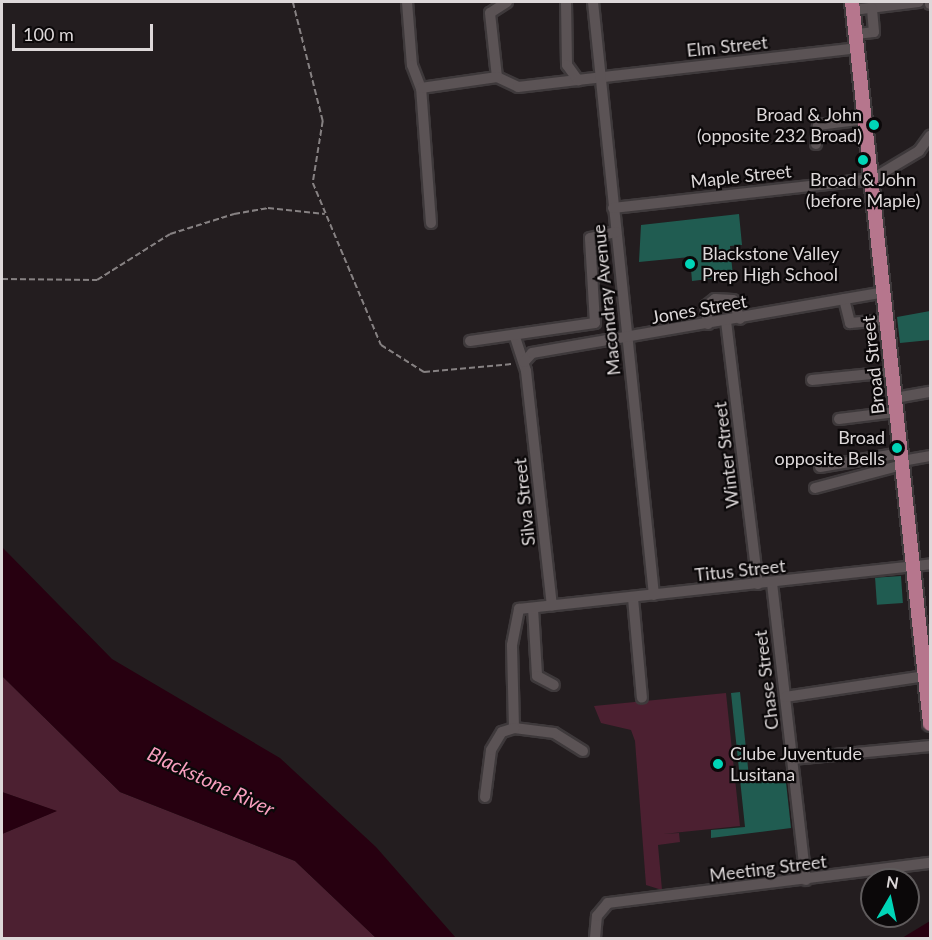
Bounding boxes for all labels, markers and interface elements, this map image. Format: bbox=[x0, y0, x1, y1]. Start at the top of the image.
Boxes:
scale bar bbox=[15, 12, 156, 50]
text: 100 m bbox=[23, 23, 74, 45]
street label: Elm Street bbox=[685, 31, 769, 61]
place label: Broad & John (opposite 232 Broad) bbox=[697, 104, 862, 146]
marker: Broad & John (opposite 232 Broad) bbox=[867, 118, 881, 132]
marker: Broad & John (before Maple) bbox=[856, 153, 870, 167]
street label: Maple Street bbox=[690, 160, 792, 192]
place label: Broad & John (before Maple) bbox=[806, 169, 920, 212]
street label: Macondray Avenue bbox=[587, 223, 625, 377]
place label: Blackstone Valley Prep High School bbox=[702, 243, 840, 286]
marker: Blackstone Valley Prep High School bbox=[683, 257, 697, 271]
street label: Jones Street bbox=[649, 290, 749, 328]
street label: Broad Street bbox=[857, 315, 889, 415]
street label: Winter Street bbox=[709, 400, 743, 510]
place label: Broad opposite Bells bbox=[774, 427, 885, 470]
marker: Broad opposite Bells bbox=[890, 441, 904, 455]
street label: Silva Street bbox=[509, 457, 539, 547]
street label: Titus Street bbox=[694, 554, 786, 586]
street label: Chase Street bbox=[749, 629, 783, 731]
water label: Blackstone River bbox=[144, 741, 278, 821]
place label: Clube Juventude Lusitana bbox=[730, 743, 862, 786]
marker: Clube Juventude Lusitana bbox=[711, 757, 725, 771]
street label: Meeting Street bbox=[708, 850, 828, 886]
north arrow bbox=[860, 868, 920, 928]
text: N bbox=[885, 871, 900, 892]

